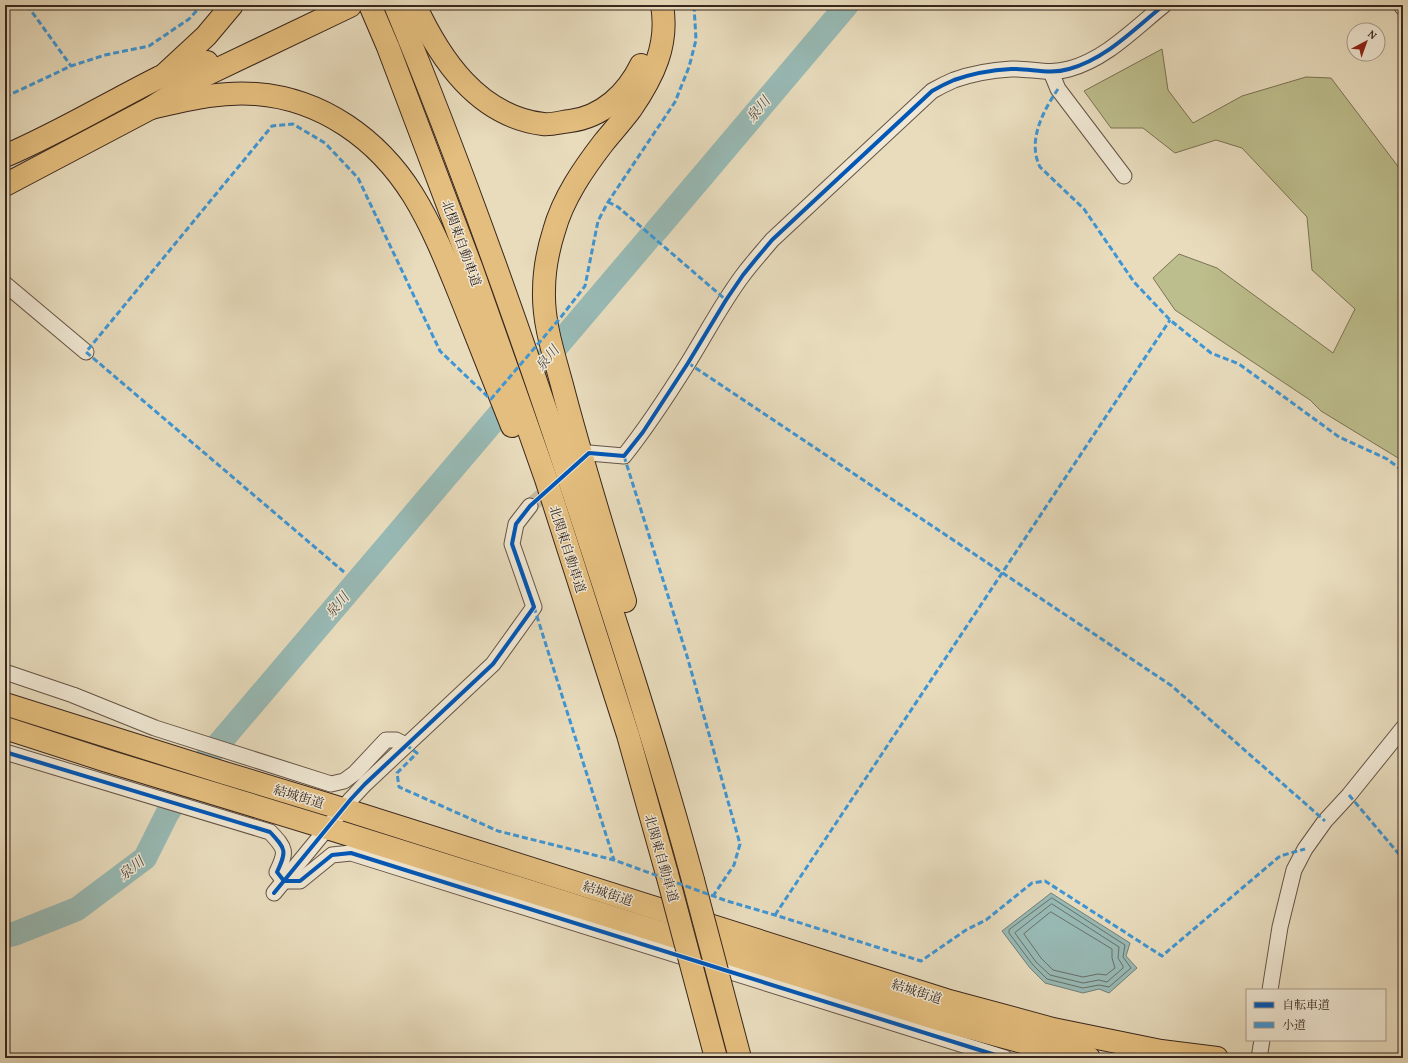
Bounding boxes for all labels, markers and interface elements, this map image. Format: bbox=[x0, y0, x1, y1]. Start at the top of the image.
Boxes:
north arrow bbox=[1346, 22, 1386, 62]
text: N bbox=[1365, 26, 1381, 43]
water label: 泉川 bbox=[741, 90, 776, 126]
street label: 北関東自動車道 bbox=[437, 197, 486, 289]
water label: 泉川 bbox=[530, 339, 565, 375]
street label: 北関東自動車道 bbox=[544, 503, 591, 595]
water label: 泉川 bbox=[320, 586, 355, 622]
street label: 結城街道 bbox=[271, 780, 327, 813]
street label: 北関東自動車道 bbox=[640, 812, 683, 905]
water label: 泉川 bbox=[114, 850, 150, 885]
street label: 結城街道 bbox=[580, 876, 636, 911]
street label: 結城街道 bbox=[889, 974, 945, 1009]
legend bbox=[1246, 989, 1386, 1041]
text: 自転車道 bbox=[1282, 996, 1330, 1013]
text: 小道 bbox=[1282, 1016, 1306, 1033]

